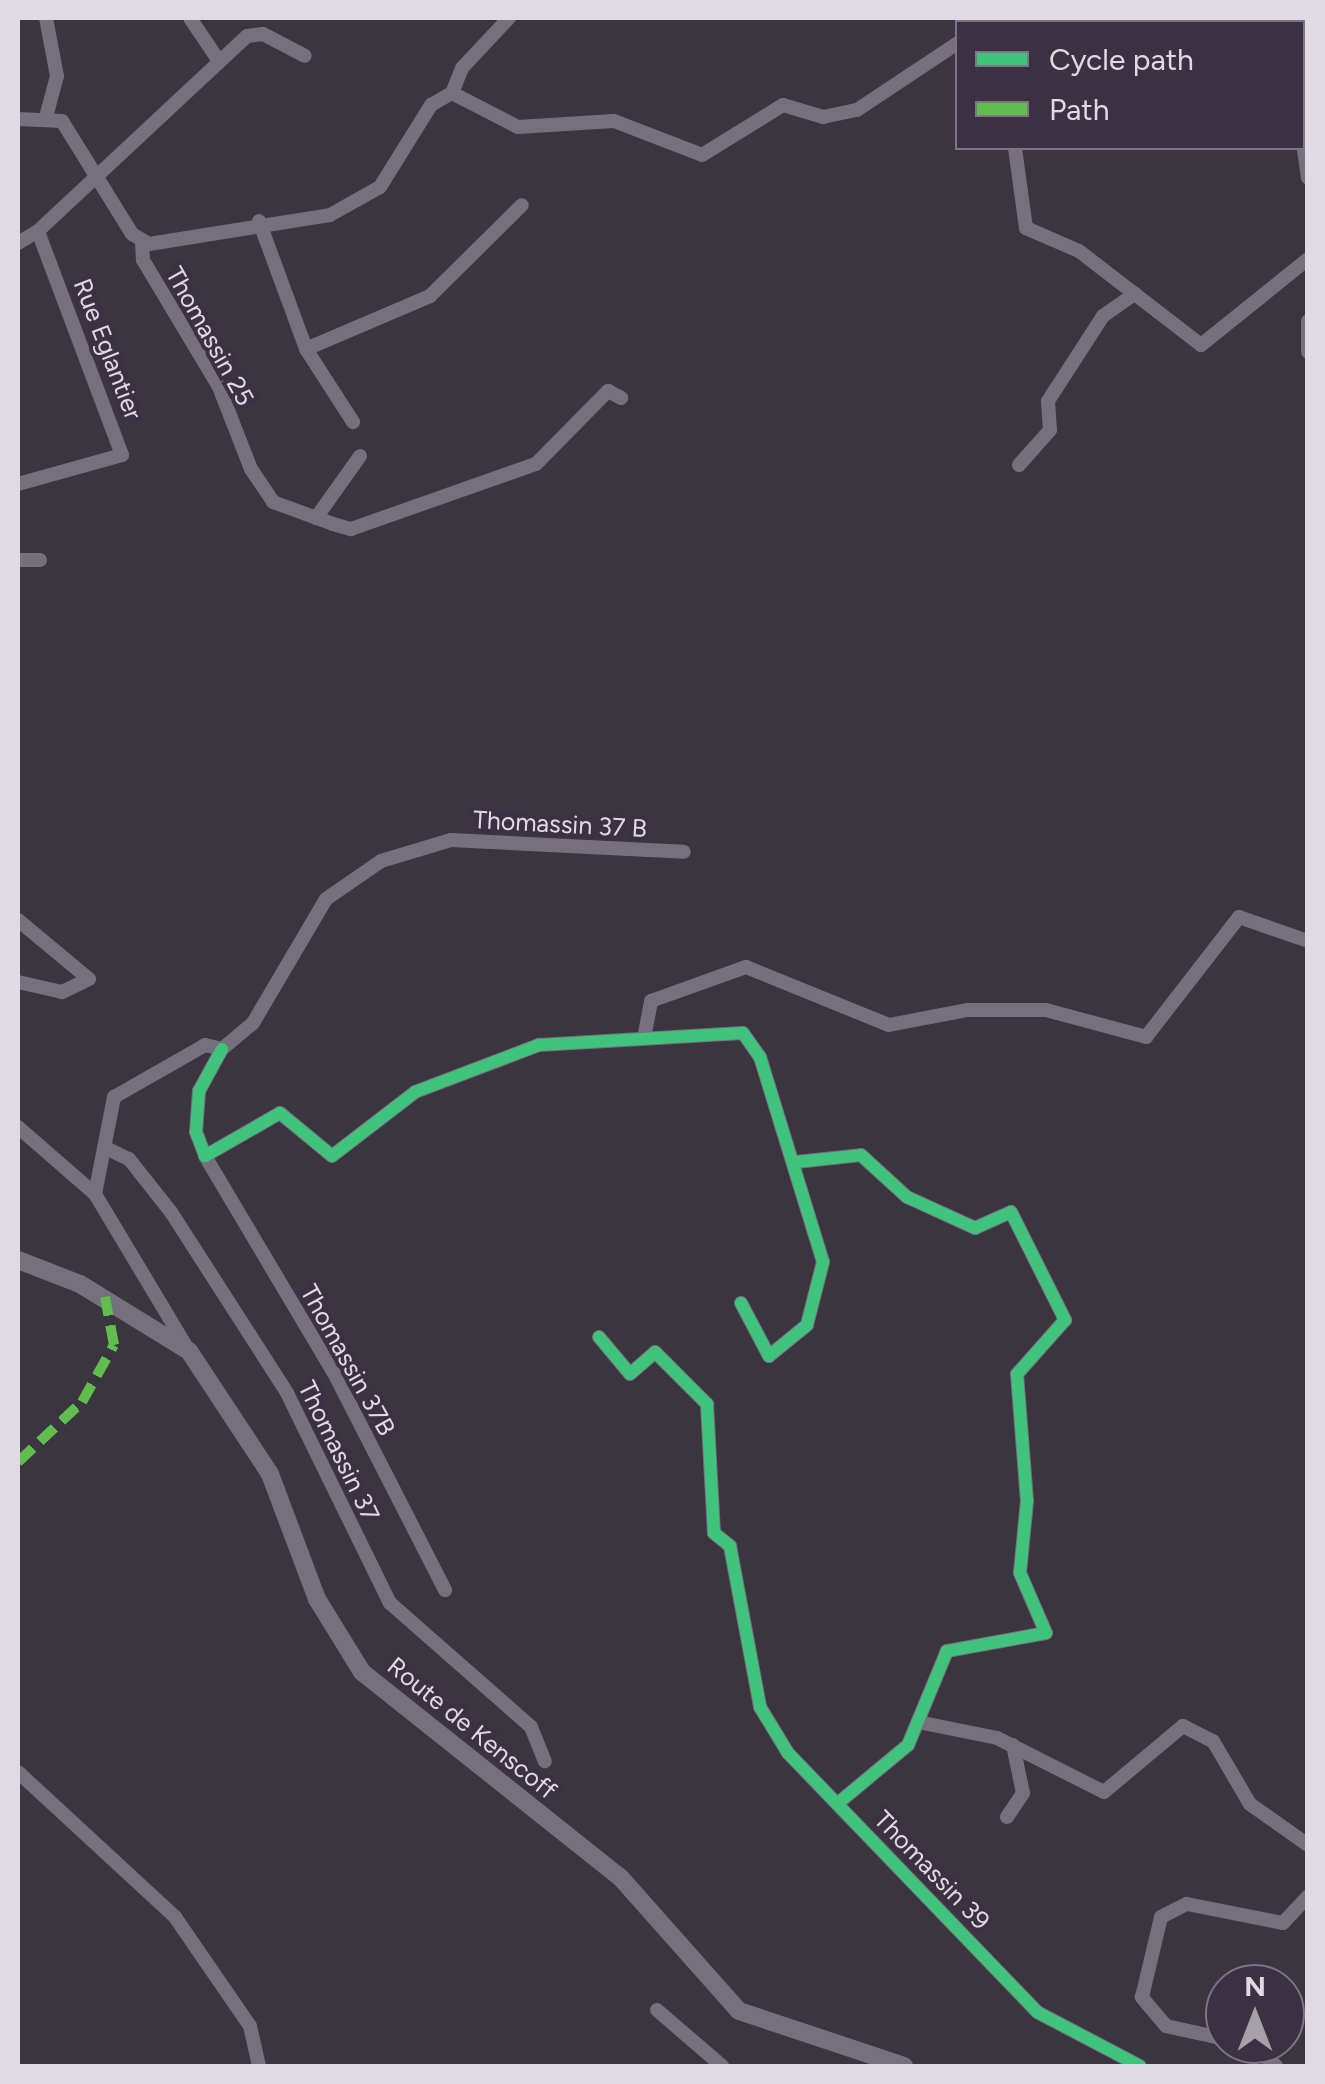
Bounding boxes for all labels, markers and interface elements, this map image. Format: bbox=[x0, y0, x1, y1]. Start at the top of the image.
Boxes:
legend bbox=[955, 20, 1305, 150]
text: Cycle path bbox=[1049, 41, 1194, 78]
text: Path bbox=[1049, 91, 1109, 128]
street label: Thomassin 25 bbox=[160, 261, 260, 411]
street label: Rue Eglantier bbox=[67, 274, 149, 424]
street label: Thomassin 37 B bbox=[472, 804, 648, 844]
street label: Thomassin 37B bbox=[294, 1279, 402, 1441]
street label: Thomassin 37 bbox=[292, 1376, 386, 1526]
street label: Route de Kenscoff bbox=[382, 1651, 562, 1805]
street label: Thomassin 39 bbox=[868, 1804, 996, 1936]
north arrow bbox=[1205, 1964, 1305, 2064]
text: N bbox=[1244, 1969, 1266, 2003]

